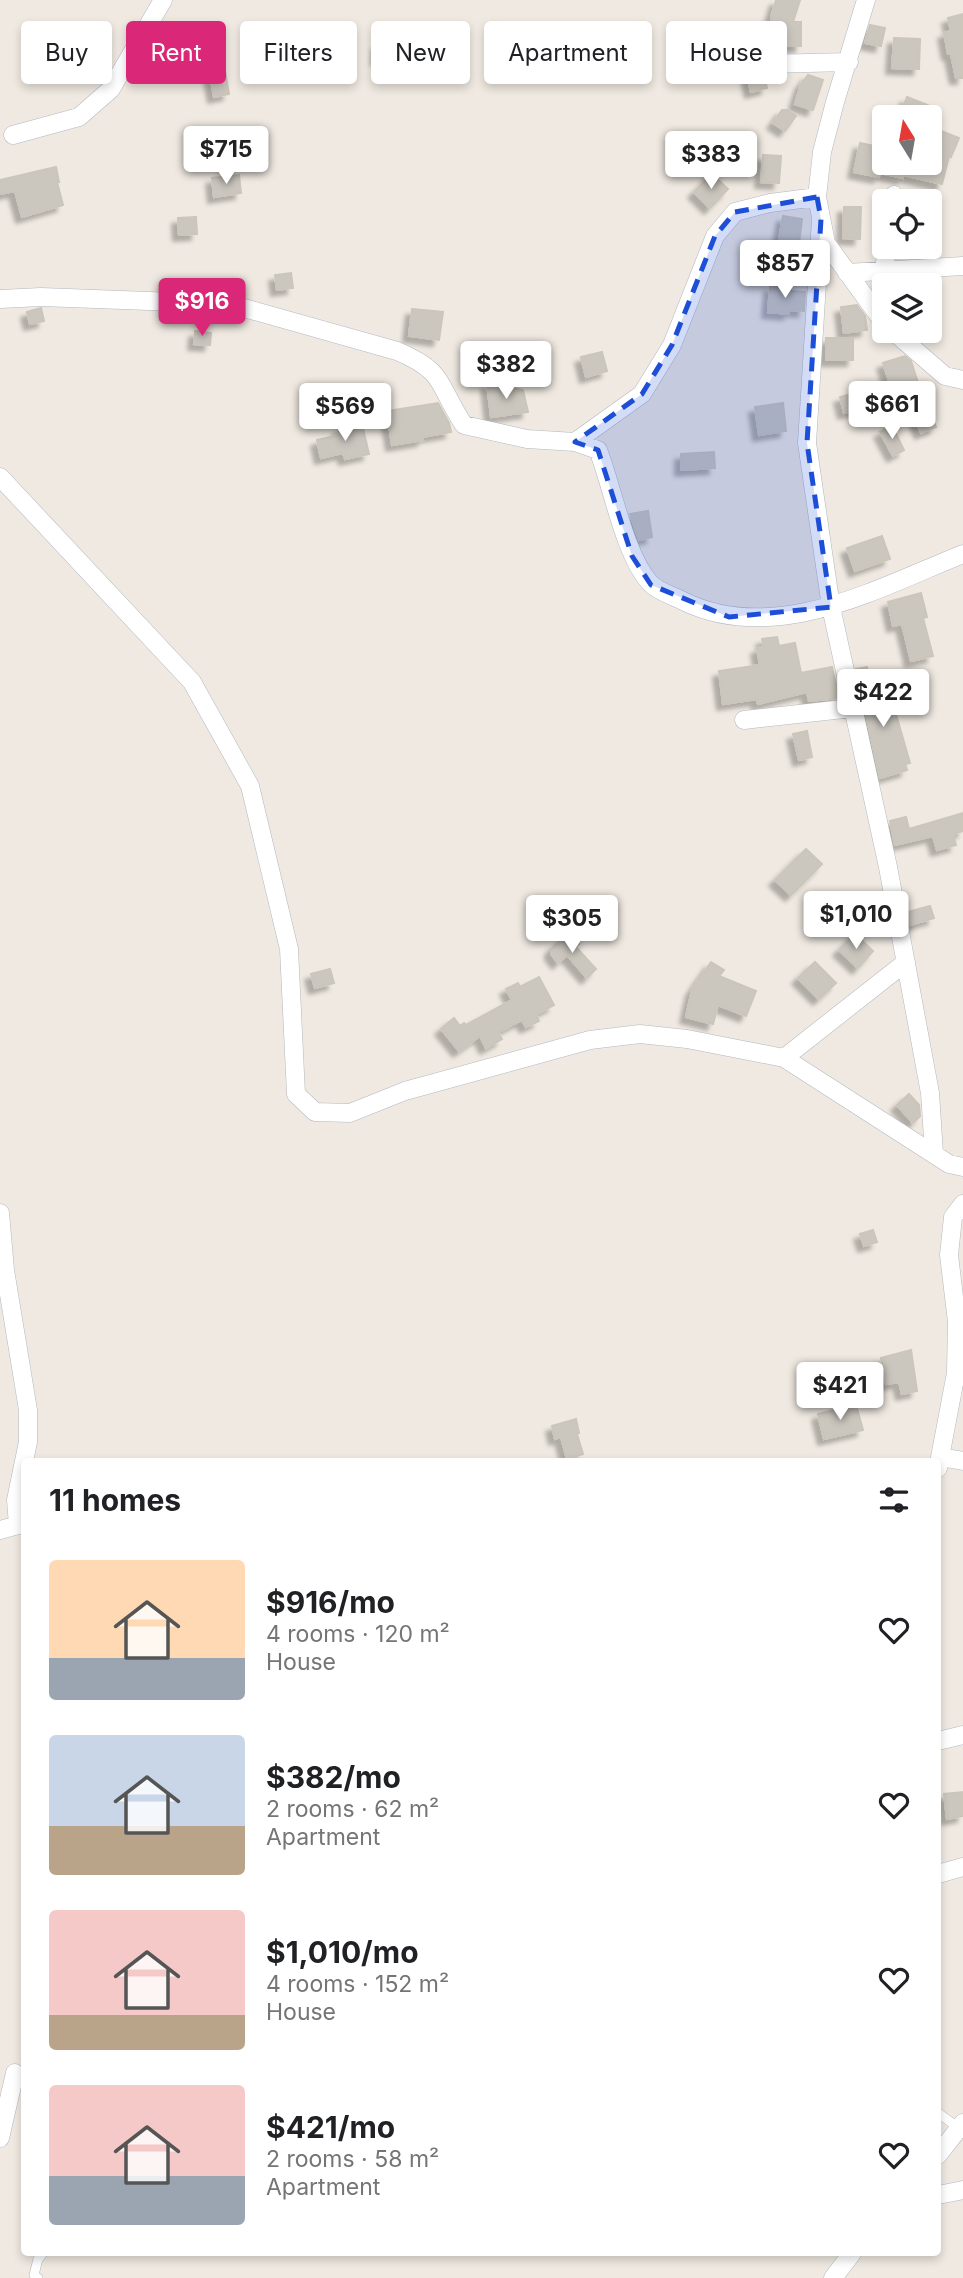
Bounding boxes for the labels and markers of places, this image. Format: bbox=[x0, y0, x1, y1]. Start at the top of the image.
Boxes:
pin: $715 bbox=[185, 127, 267, 186]
pin: $383 bbox=[670, 132, 752, 191]
pin: $857 bbox=[744, 240, 826, 300]
pin: $916 bbox=[161, 278, 243, 338]
pin: $382 bbox=[465, 342, 547, 401]
pin: $661 bbox=[851, 382, 933, 441]
pin: $569 bbox=[304, 384, 386, 443]
pin: $422 bbox=[842, 670, 924, 729]
pin: $1,010 bbox=[799, 892, 913, 951]
pin: $305 bbox=[531, 895, 613, 955]
pin: $421 bbox=[799, 1362, 881, 1422]

